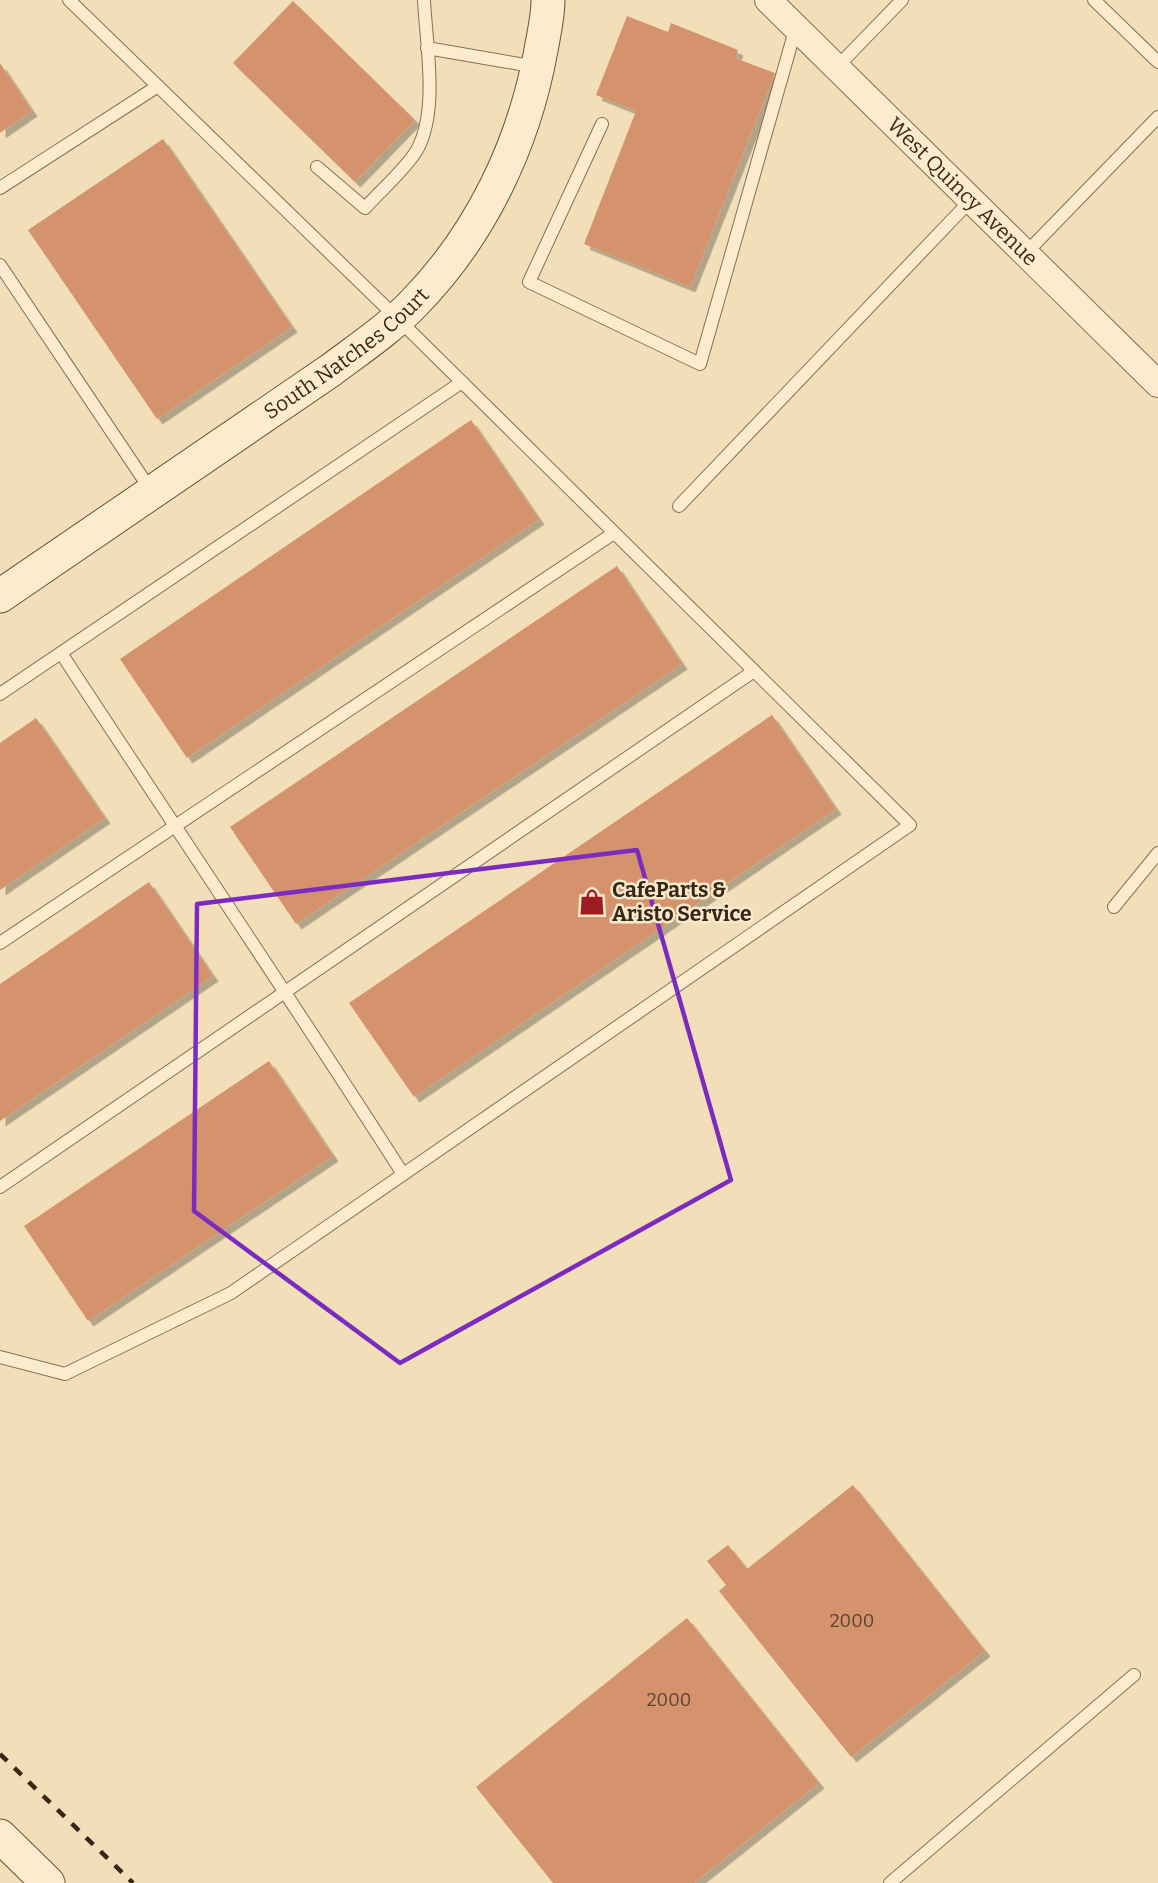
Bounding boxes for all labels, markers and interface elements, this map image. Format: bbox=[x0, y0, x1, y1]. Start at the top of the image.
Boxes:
street label: West Quincy Avenue bbox=[882, 112, 1043, 271]
street label: South Natches Court bbox=[259, 282, 435, 425]
place label: CafeParts & Aristo Service bbox=[612, 877, 752, 927]
shop icon: CafeParts & Aristo Service bbox=[577, 887, 607, 917]
house number: 2000 bbox=[830, 1610, 874, 1632]
house number: 2000 bbox=[647, 1689, 691, 1711]

